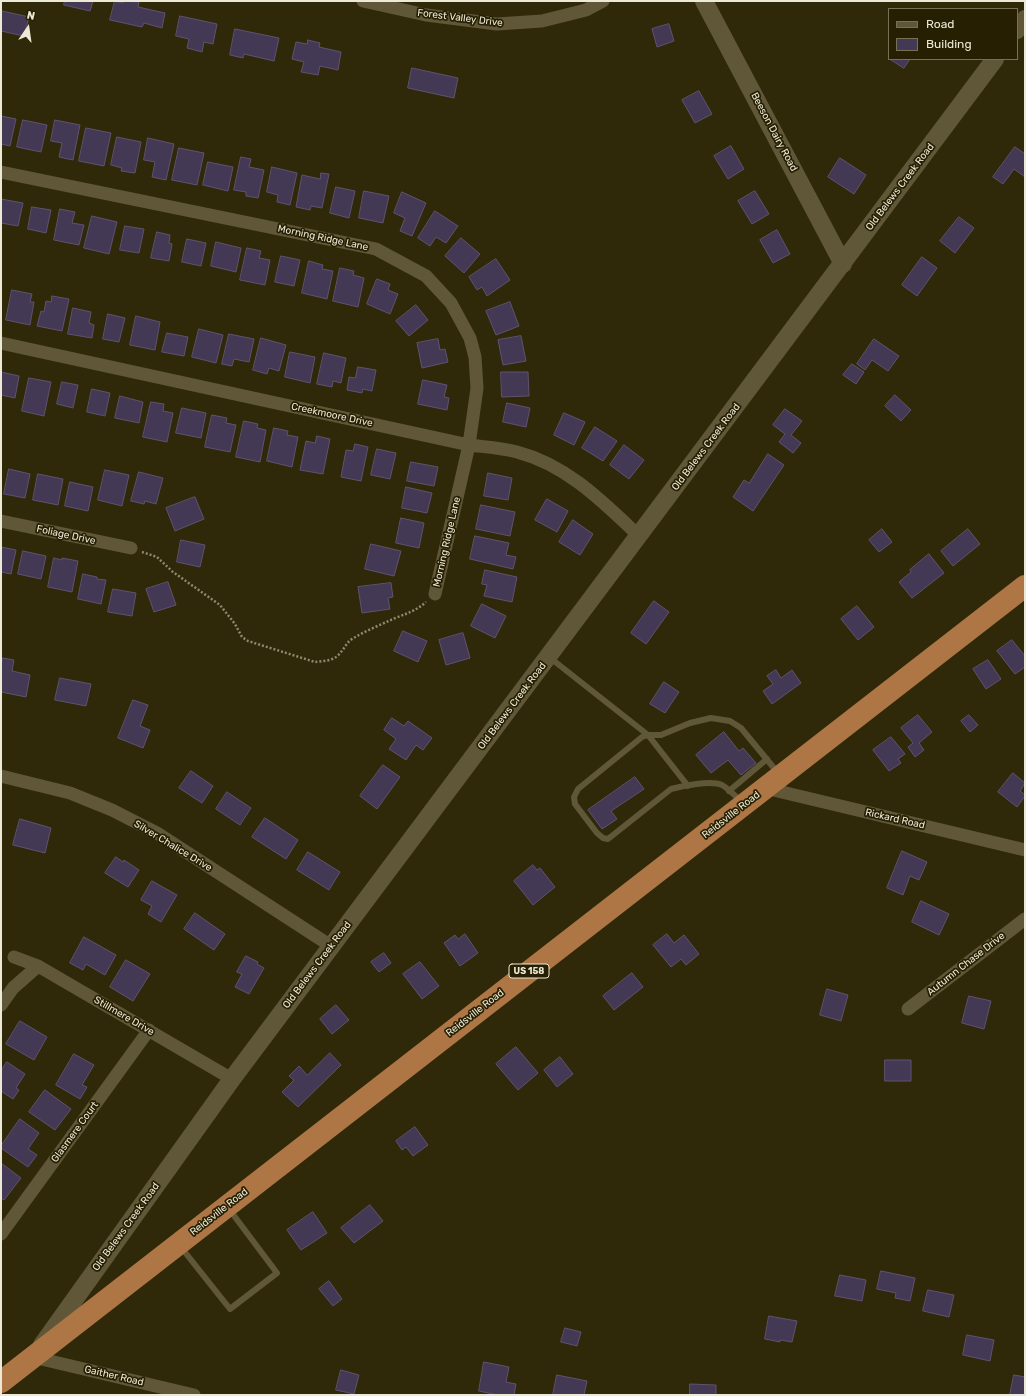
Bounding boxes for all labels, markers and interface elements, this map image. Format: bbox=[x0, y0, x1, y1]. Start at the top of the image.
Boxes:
street label: Forest Valley Drive bbox=[417, 7, 503, 29]
north arrow bbox=[8, 8, 48, 48]
legend bbox=[888, 8, 1018, 60]
text: N bbox=[25, 9, 36, 23]
text: Road bbox=[926, 17, 954, 31]
text: Building bbox=[926, 37, 972, 51]
street label: Beeson Dairy Road bbox=[748, 91, 800, 173]
street label: Old Belews Creek Road bbox=[863, 141, 937, 233]
street label: Morning Ridge Lane bbox=[277, 223, 369, 253]
street label: Creekmoore Drive bbox=[290, 401, 374, 429]
street label: Old Belews Creek Road bbox=[669, 401, 743, 493]
street label: Morning Ridge Lane bbox=[431, 496, 463, 588]
street label: Foliage Drive bbox=[35, 523, 97, 547]
street label: Old Belews Creek Road bbox=[475, 660, 549, 752]
street label: Reidsville Road bbox=[700, 789, 762, 841]
street label: Rickard Road bbox=[864, 806, 926, 832]
street label: Silver Chalice Drive bbox=[132, 818, 214, 874]
street label: Old Belews Creek Road bbox=[280, 919, 354, 1011]
street label: Autumn Chase Drive bbox=[925, 930, 1007, 998]
road number: US 158 bbox=[509, 964, 549, 978]
street label: Reidsville Road bbox=[444, 987, 506, 1039]
street label: Stillmere Drive bbox=[92, 994, 156, 1038]
street label: Glasmere Court bbox=[49, 1099, 101, 1165]
street label: Old Belews Creek Road bbox=[90, 1181, 162, 1273]
street label: Reidsville Road bbox=[188, 1186, 250, 1238]
street label: Gaither Road bbox=[83, 1363, 145, 1389]

